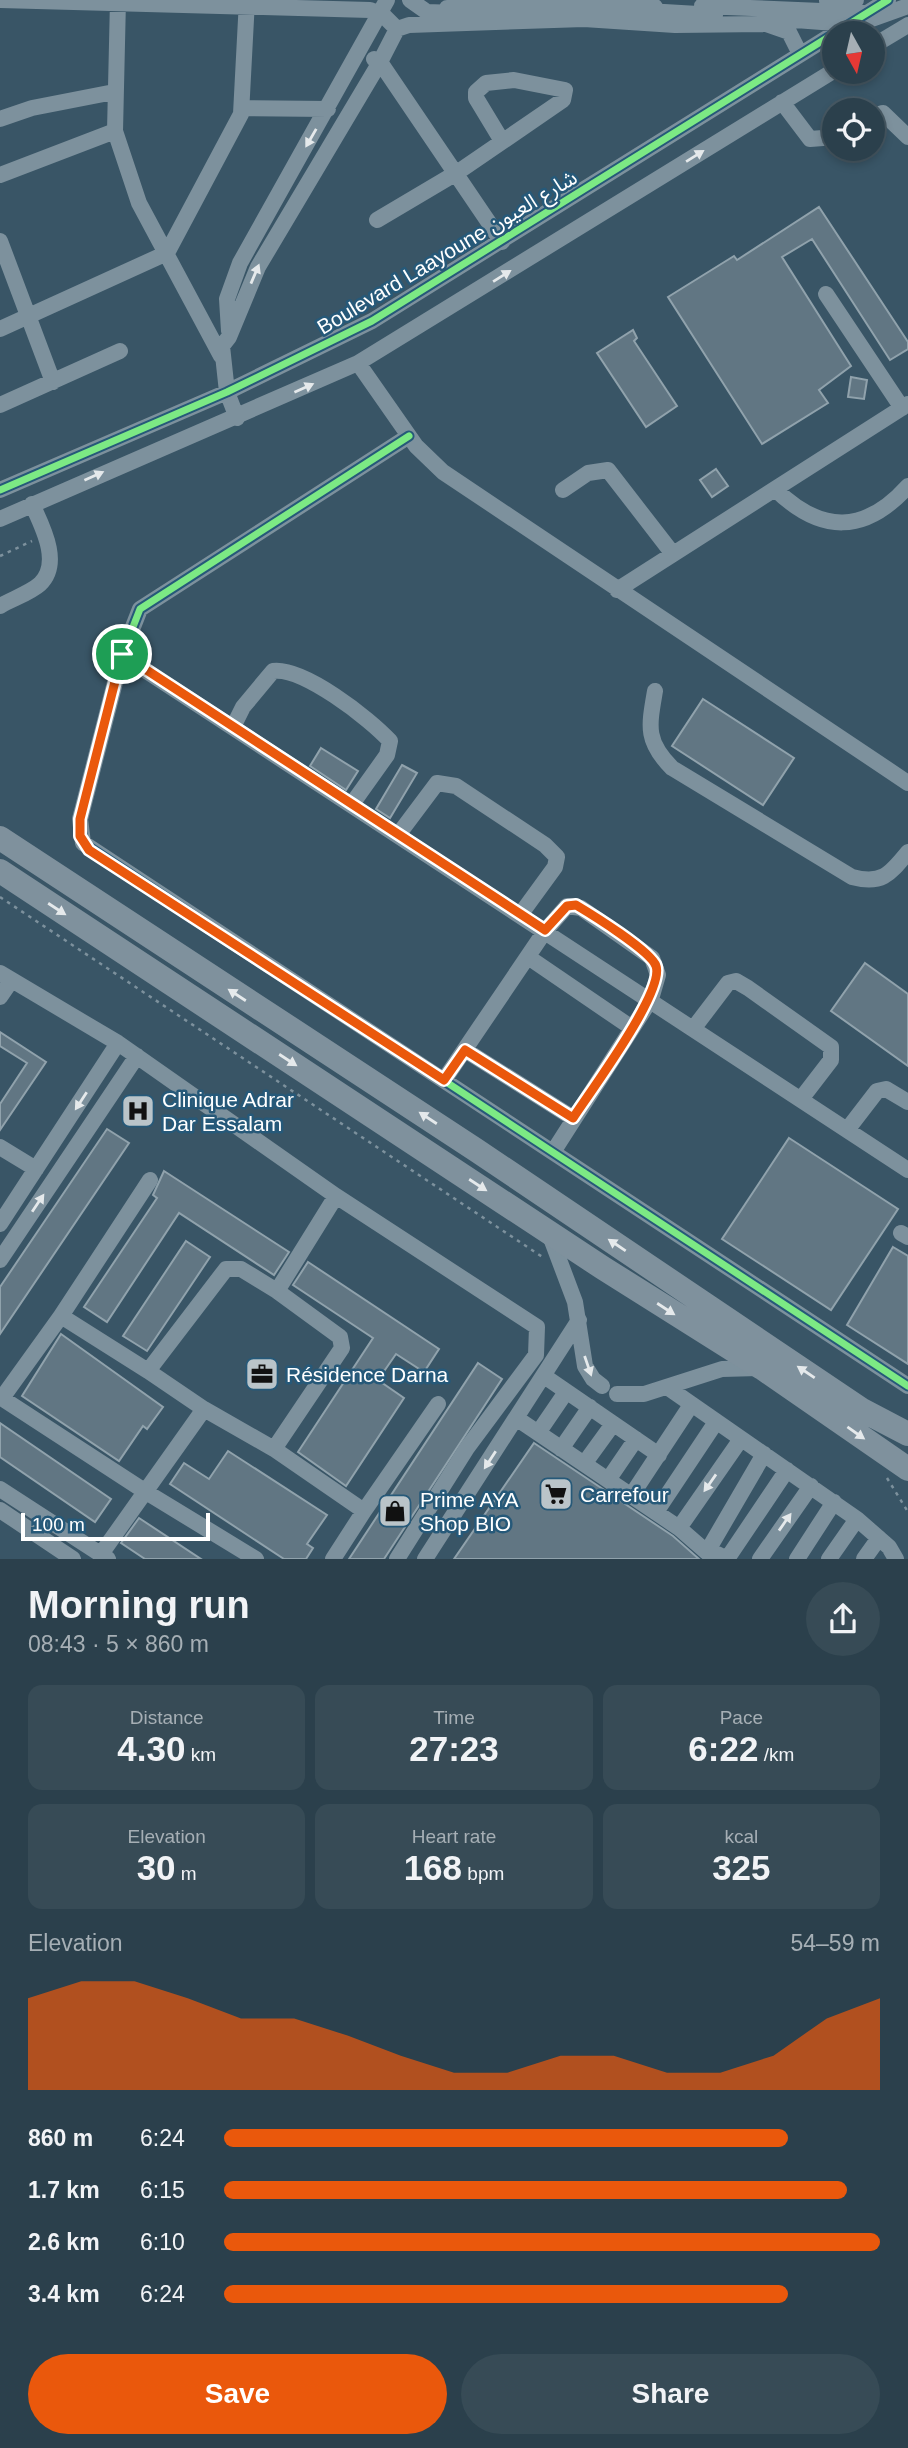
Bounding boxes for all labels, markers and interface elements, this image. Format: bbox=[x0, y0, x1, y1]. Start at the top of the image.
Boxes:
north arrow bbox=[822, 21, 886, 84]
map controls bbox=[822, 21, 885, 161]
button: locate bbox=[822, 98, 885, 161]
one-way arrow bbox=[305, 128, 318, 147]
one-way arrow bbox=[685, 150, 704, 162]
street label: Boulevard Laayoune شارع العيون bbox=[313, 165, 583, 342]
one-way arrow bbox=[250, 263, 261, 284]
one-way arrow bbox=[492, 270, 511, 283]
one-way arrow bbox=[294, 382, 314, 394]
one-way arrow bbox=[84, 471, 105, 482]
pin bbox=[92, 624, 152, 684]
icon: arrive bbox=[103, 635, 141, 673]
one-way arrow bbox=[47, 902, 67, 915]
one-way arrow bbox=[227, 988, 246, 1001]
one-way arrow bbox=[278, 1054, 298, 1067]
place label: Clinique Adrar Dar Essalam bbox=[162, 1088, 294, 1135]
one-way arrow bbox=[74, 1091, 87, 1110]
hospital icon: Clinique Adrar Dar Essalam bbox=[119, 1092, 157, 1130]
one-way arrow bbox=[418, 1112, 437, 1125]
one-way arrow bbox=[469, 1178, 488, 1191]
one-way arrow bbox=[31, 1194, 45, 1212]
one-way arrow bbox=[607, 1239, 626, 1252]
one-way arrow bbox=[657, 1302, 675, 1316]
office icon: Résidence Darna bbox=[243, 1355, 281, 1393]
one-way arrow bbox=[583, 1356, 593, 1377]
place label: Résidence Darna bbox=[286, 1363, 449, 1386]
one-way arrow bbox=[796, 1366, 815, 1379]
one-way arrow bbox=[847, 1426, 865, 1440]
one-way arrow bbox=[483, 1450, 496, 1469]
one-way arrow bbox=[703, 1474, 717, 1492]
supermarket icon: Carrefour bbox=[537, 1475, 575, 1513]
place label: Carrefour bbox=[580, 1483, 669, 1506]
place label: Prime AYA Shop BIO bbox=[420, 1488, 518, 1535]
shop icon: Prime AYA Shop BIO bbox=[376, 1492, 414, 1530]
scale bar bbox=[21, 1510, 210, 1542]
one-way arrow bbox=[778, 1513, 792, 1531]
text: 100 m bbox=[32, 1514, 85, 1535]
button: share bbox=[806, 1582, 880, 1656]
text: Morning run bbox=[28, 1584, 250, 1626]
text: 08:43 · 5 × 860 m bbox=[28, 1631, 209, 1657]
text: Distance bbox=[130, 1707, 204, 1728]
text: Time bbox=[433, 1707, 475, 1728]
text: Pace bbox=[720, 1707, 763, 1728]
text: 4.30 bbox=[117, 1729, 185, 1768]
text: 27:23 bbox=[409, 1729, 499, 1768]
text: 6:22 bbox=[688, 1729, 758, 1768]
text: km bbox=[185, 1744, 216, 1765]
text: /km bbox=[758, 1744, 794, 1765]
text: Elevation bbox=[128, 1826, 206, 1847]
text: Heart rate bbox=[412, 1826, 496, 1847]
text: kcal bbox=[724, 1826, 758, 1847]
text: 30 bbox=[137, 1848, 176, 1887]
text: 168 bbox=[404, 1848, 462, 1887]
text: 325 bbox=[712, 1848, 771, 1887]
text: m bbox=[176, 1863, 197, 1884]
text: bpm bbox=[462, 1863, 504, 1884]
text: Elevation bbox=[28, 1930, 123, 1956]
text: 54–59 m bbox=[790, 1930, 880, 1956]
text: 860 m bbox=[28, 2125, 93, 2151]
text: 6:24 bbox=[140, 2125, 185, 2151]
text: 1.7 km bbox=[28, 2177, 100, 2203]
text: 6:15 bbox=[140, 2177, 185, 2203]
text: 2.6 km bbox=[28, 2229, 100, 2255]
text: 6:10 bbox=[140, 2229, 185, 2255]
text: 3.4 km bbox=[28, 2281, 100, 2307]
text: 6:24 bbox=[140, 2281, 185, 2307]
button: Save bbox=[28, 2354, 447, 2434]
button: Share bbox=[461, 2354, 880, 2434]

